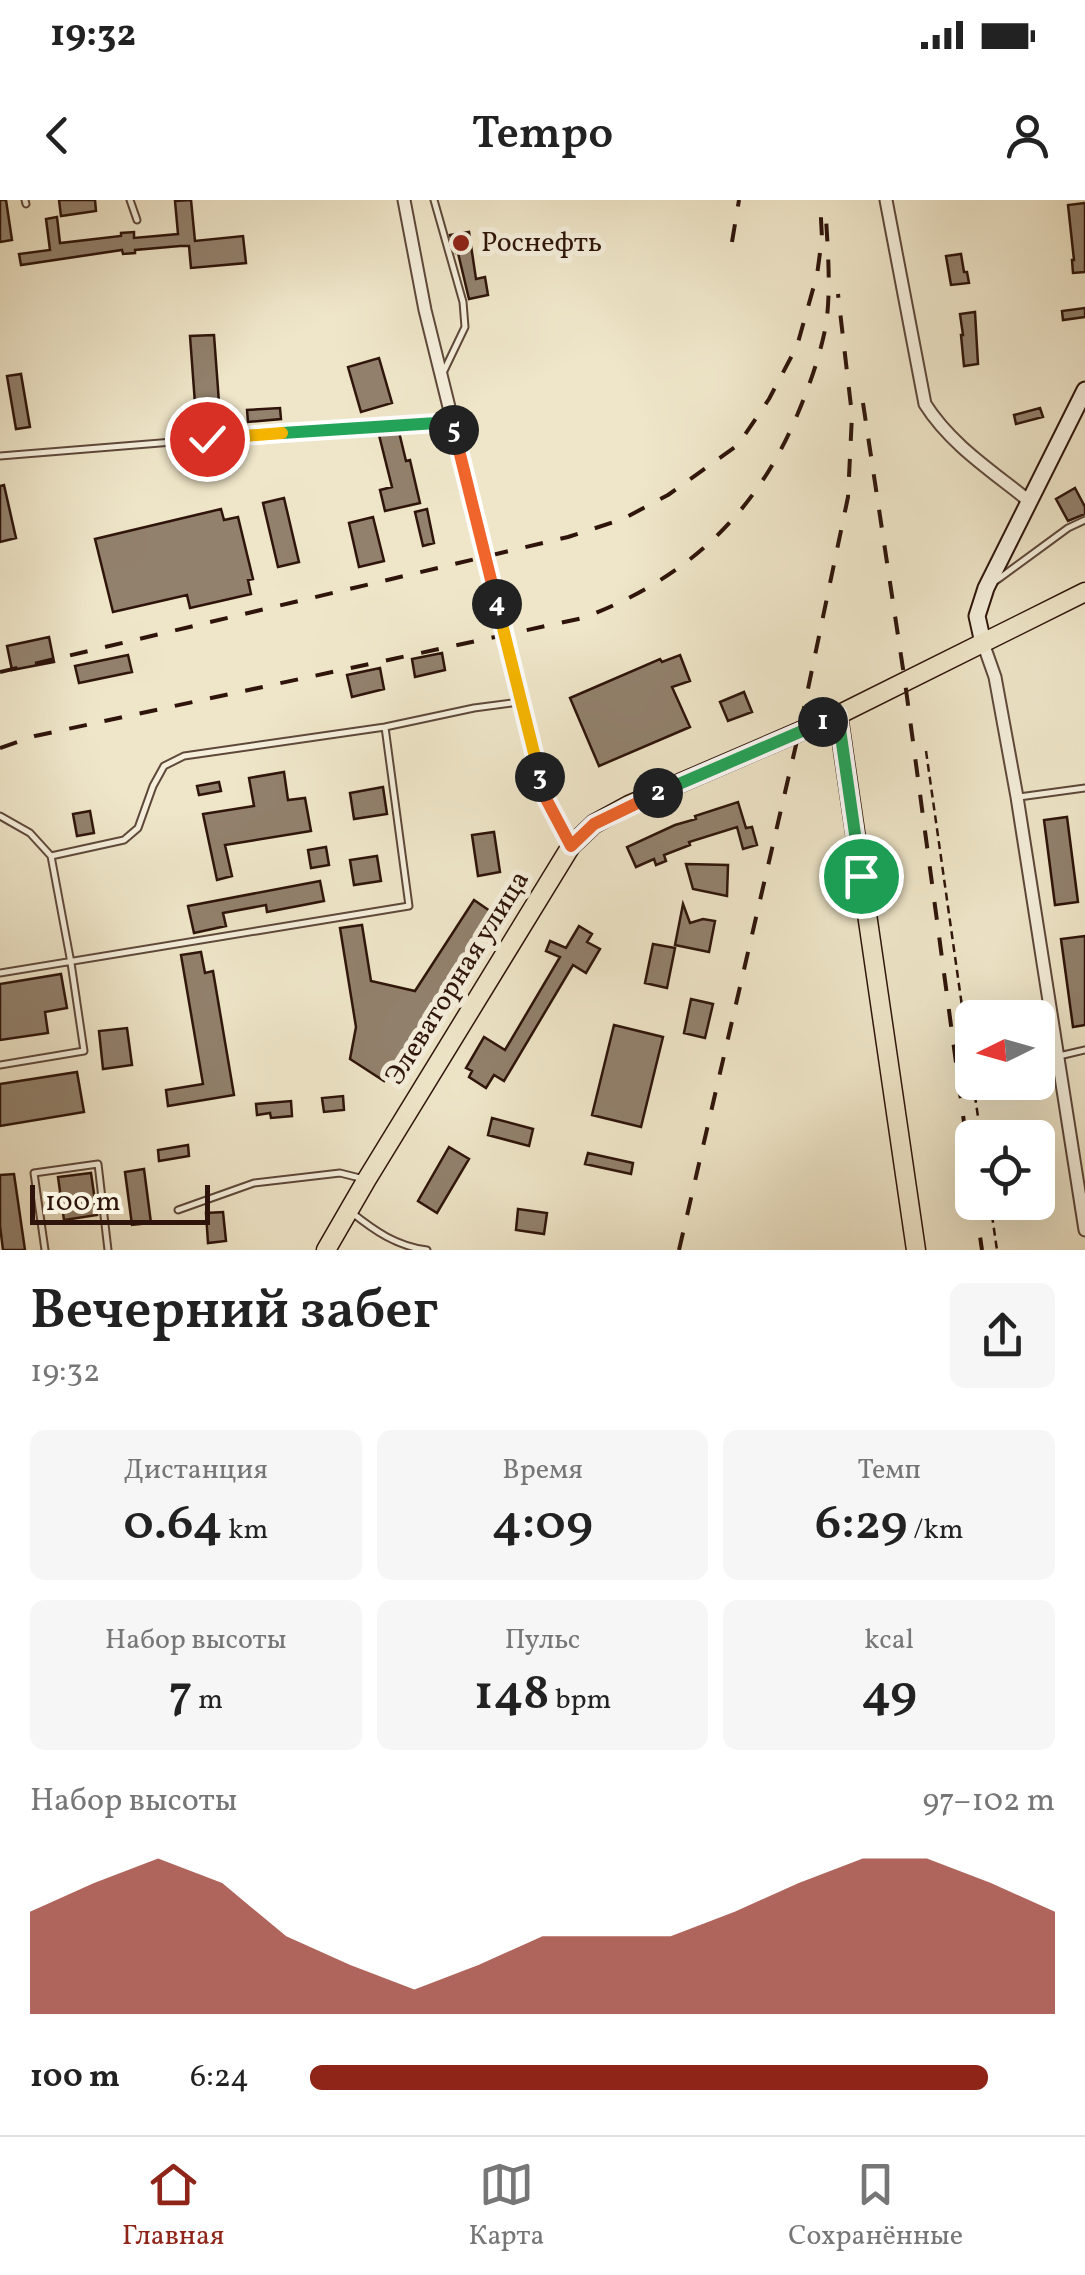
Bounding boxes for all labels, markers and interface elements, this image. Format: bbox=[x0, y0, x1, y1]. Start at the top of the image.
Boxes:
text: 19:32 bbox=[50, 9, 136, 62]
text: Tempo bbox=[472, 104, 613, 167]
icon: back bbox=[30, 108, 85, 163]
icon: person bbox=[1000, 108, 1055, 163]
place label: Роснефть bbox=[481, 224, 602, 263]
marker: Роснефть bbox=[450, 232, 472, 254]
pin bbox=[165, 397, 250, 482]
pin: 5 bbox=[429, 405, 479, 455]
text: 5 bbox=[447, 410, 461, 449]
icon: check bbox=[180, 412, 235, 467]
pin: 4 bbox=[472, 579, 522, 629]
text: 4 bbox=[489, 584, 505, 623]
pin: 1 bbox=[798, 697, 848, 747]
text: 1 bbox=[817, 702, 829, 741]
pin: 3 bbox=[515, 752, 565, 802]
text: 3 bbox=[533, 757, 547, 796]
pin: 2 bbox=[633, 768, 683, 818]
text: 2 bbox=[651, 773, 665, 812]
pin bbox=[819, 834, 904, 919]
icon: arrive bbox=[834, 849, 889, 904]
street label: Элеваторная улица bbox=[376, 863, 540, 1093]
north arrow bbox=[955, 1000, 1055, 1100]
map controls bbox=[955, 1000, 1055, 1220]
button: locate bbox=[955, 1120, 1055, 1220]
scale bar bbox=[30, 1180, 210, 1224]
text: 100 m bbox=[45, 1183, 120, 1222]
text: Вечерний забег bbox=[30, 1275, 438, 1351]
button: share bbox=[950, 1283, 1055, 1388]
text: 19:32 bbox=[30, 1351, 100, 1395]
text: Дистанция bbox=[124, 1451, 268, 1490]
text: Время bbox=[502, 1451, 583, 1490]
text: Темп bbox=[858, 1451, 921, 1490]
text: 0.64 bbox=[123, 1490, 223, 1560]
text: 4:09 bbox=[492, 1490, 593, 1560]
text: 6:29 bbox=[815, 1490, 908, 1560]
text: km bbox=[223, 1511, 268, 1550]
text: /km bbox=[908, 1511, 964, 1550]
text: Набор высоты bbox=[105, 1621, 287, 1660]
text: Пульс bbox=[505, 1621, 580, 1660]
text: kcal bbox=[864, 1621, 914, 1660]
text: 7 bbox=[169, 1660, 193, 1730]
text: 148 bbox=[474, 1660, 550, 1730]
text: 49 bbox=[861, 1660, 917, 1730]
text: m bbox=[193, 1681, 223, 1720]
text: bpm bbox=[550, 1681, 611, 1720]
text: Набор высоты bbox=[30, 1780, 237, 1824]
text: 97–102 m bbox=[922, 1780, 1055, 1824]
text: 100 m bbox=[30, 2056, 120, 2100]
text: 6:24 bbox=[190, 2056, 249, 2100]
tab: Главная bbox=[122, 2157, 224, 2256]
tab: Карта bbox=[468, 2157, 544, 2256]
tab: Сохранённые bbox=[788, 2157, 963, 2256]

